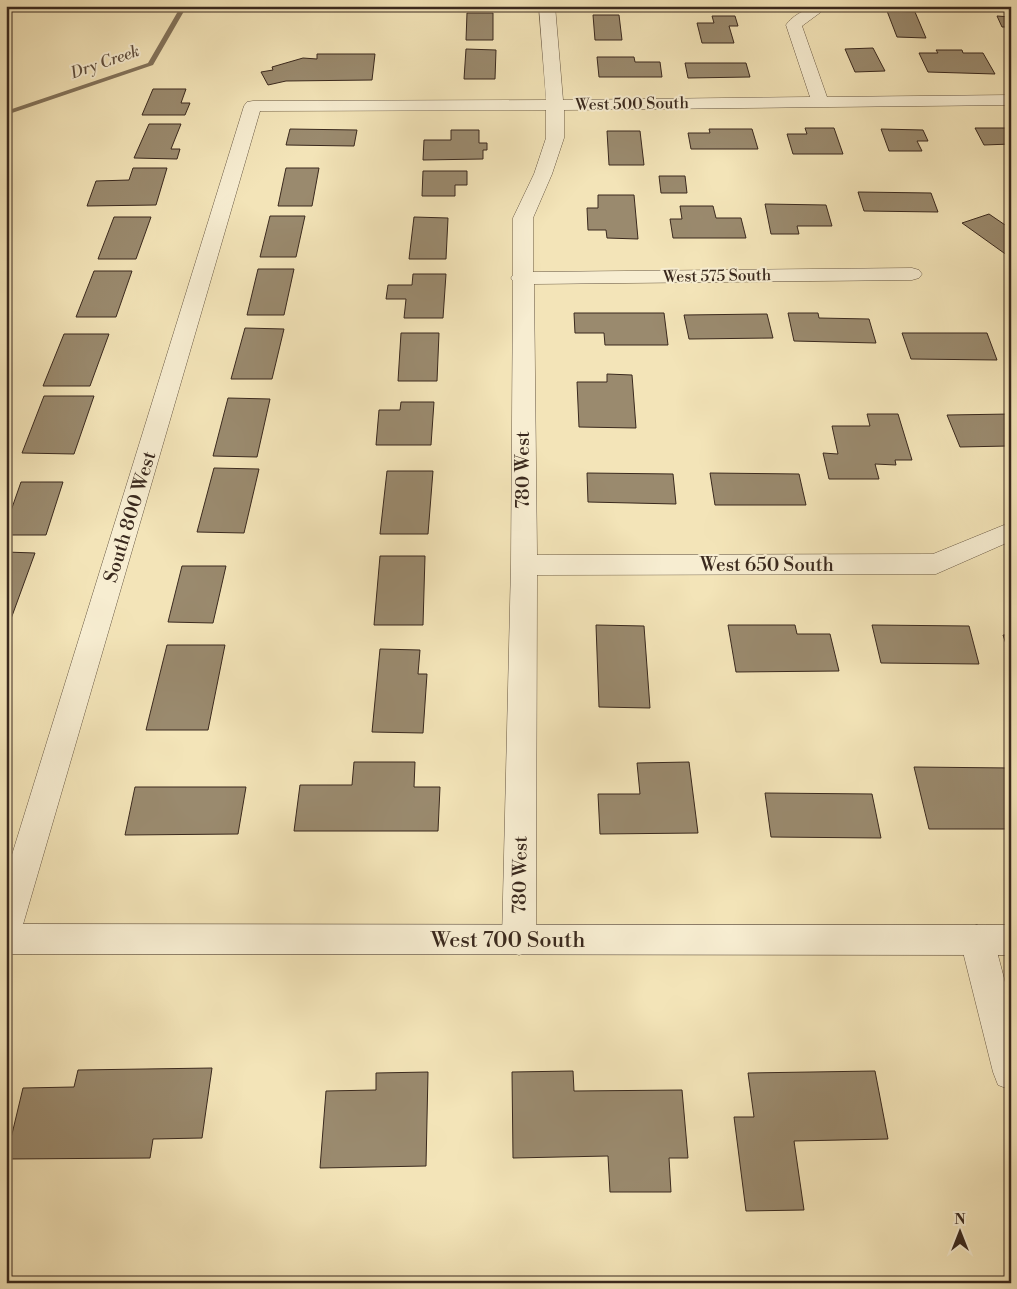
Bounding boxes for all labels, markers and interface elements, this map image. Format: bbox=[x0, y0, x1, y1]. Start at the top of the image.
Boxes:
water label: Dry Creek bbox=[67, 41, 142, 83]
street label: West 500 South bbox=[574, 93, 689, 115]
street label: West 575 South bbox=[662, 265, 772, 287]
street label: 780 West bbox=[511, 431, 535, 509]
street label: South 800 West bbox=[99, 448, 161, 586]
street label: West 650 South bbox=[699, 553, 834, 577]
street label: 780 West bbox=[507, 835, 533, 914]
street label: West 700 South bbox=[430, 927, 585, 954]
north arrow bbox=[934, 1206, 984, 1256]
text: N bbox=[954, 1211, 966, 1229]

